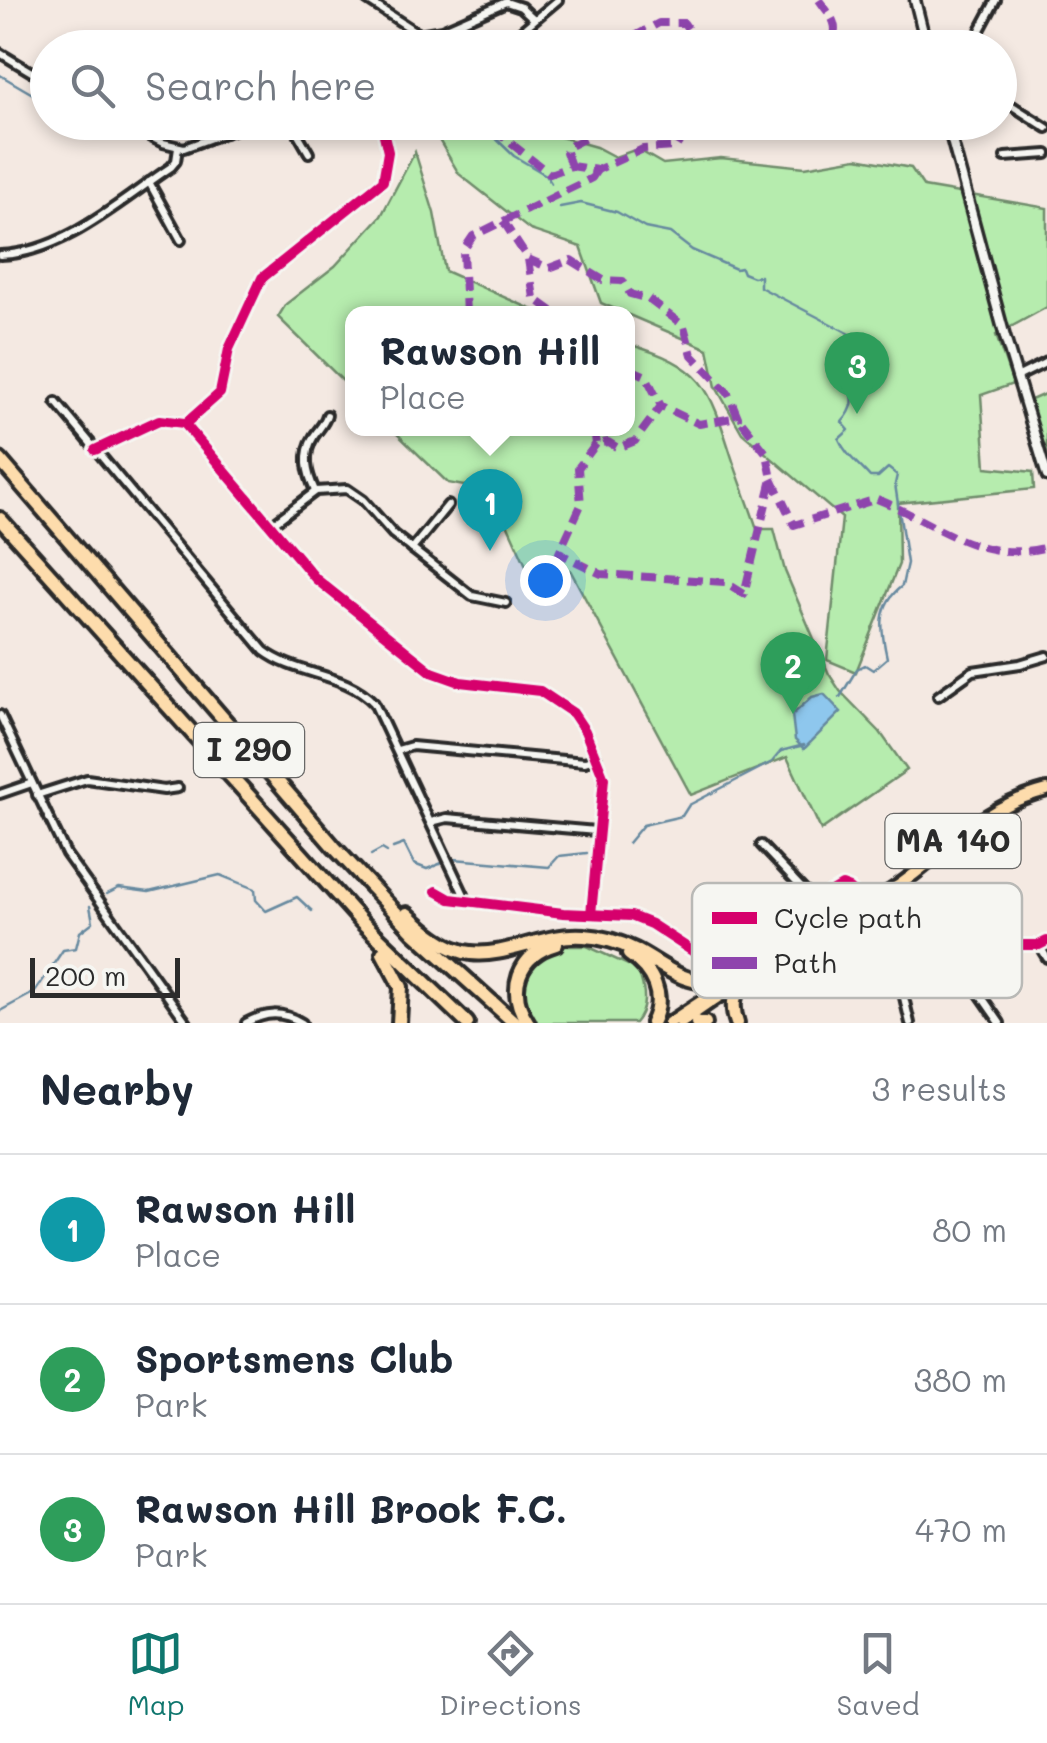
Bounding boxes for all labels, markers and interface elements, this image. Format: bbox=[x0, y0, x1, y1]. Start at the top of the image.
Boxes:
search box bbox=[30, 30, 1017, 140]
icon: search bbox=[65, 58, 120, 113]
text: Search here bbox=[145, 60, 376, 110]
popup bbox=[345, 306, 635, 436]
text: Rawson Hill bbox=[380, 325, 600, 375]
pin: 3 bbox=[824, 332, 890, 414]
text: Place bbox=[380, 375, 466, 417]
pin: 1 bbox=[458, 468, 522, 551]
your location bbox=[520, 555, 571, 606]
pin: 2 bbox=[760, 632, 826, 714]
road number: I 290 bbox=[194, 723, 304, 777]
road number: MA 140 bbox=[886, 814, 1020, 868]
legend bbox=[692, 883, 1022, 998]
text: Cycle path bbox=[774, 899, 921, 935]
text: Path bbox=[774, 944, 837, 980]
scale bar bbox=[30, 953, 180, 998]
text: 200 m bbox=[45, 957, 126, 993]
text: Nearby bbox=[40, 1061, 194, 1116]
text: 3 results bbox=[871, 1067, 1007, 1109]
text: Rawson Hill bbox=[135, 1183, 356, 1233]
text: 1 bbox=[65, 1208, 80, 1250]
text: 80 m bbox=[932, 1208, 1007, 1250]
text: Place bbox=[135, 1233, 221, 1275]
text: Sportsmens Club bbox=[135, 1333, 453, 1383]
text: 2 bbox=[64, 1358, 81, 1400]
text: 380 m bbox=[913, 1358, 1007, 1400]
text: Park bbox=[135, 1383, 208, 1425]
text: Rawson Hill Brook F.C. bbox=[135, 1483, 567, 1533]
text: 3 bbox=[63, 1508, 82, 1550]
text: 470 m bbox=[915, 1508, 1007, 1550]
text: Park bbox=[135, 1533, 208, 1575]
tab: Map bbox=[127, 1626, 184, 1722]
tab: Directions bbox=[439, 1626, 582, 1722]
tab: Saved bbox=[836, 1626, 920, 1722]

